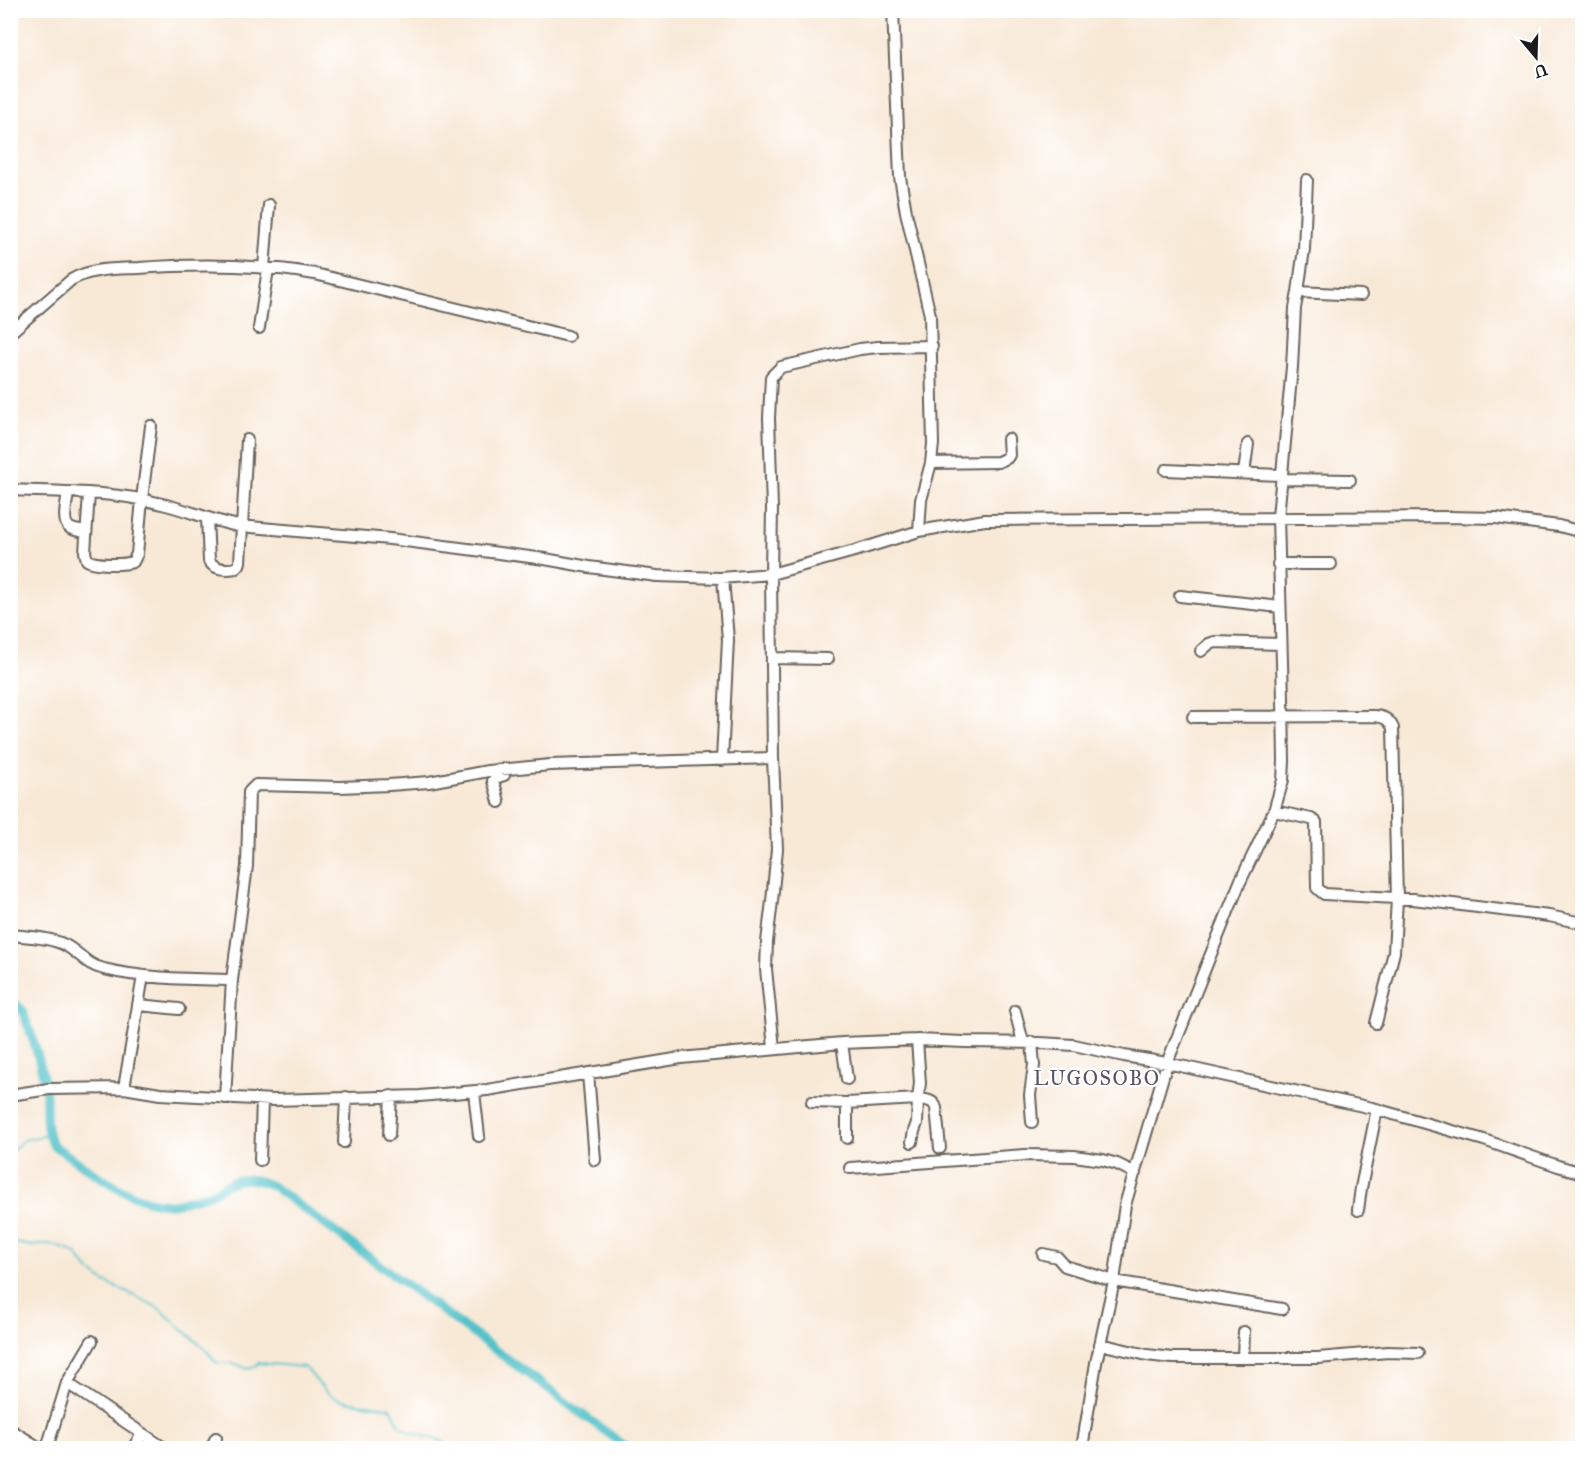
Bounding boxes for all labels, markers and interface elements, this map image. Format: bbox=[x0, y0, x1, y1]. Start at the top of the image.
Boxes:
north arrow bbox=[1506, 27, 1566, 87]
text: U bbox=[1531, 60, 1550, 82]
district label: LUGOSOBO bbox=[1034, 1066, 1160, 1090]

